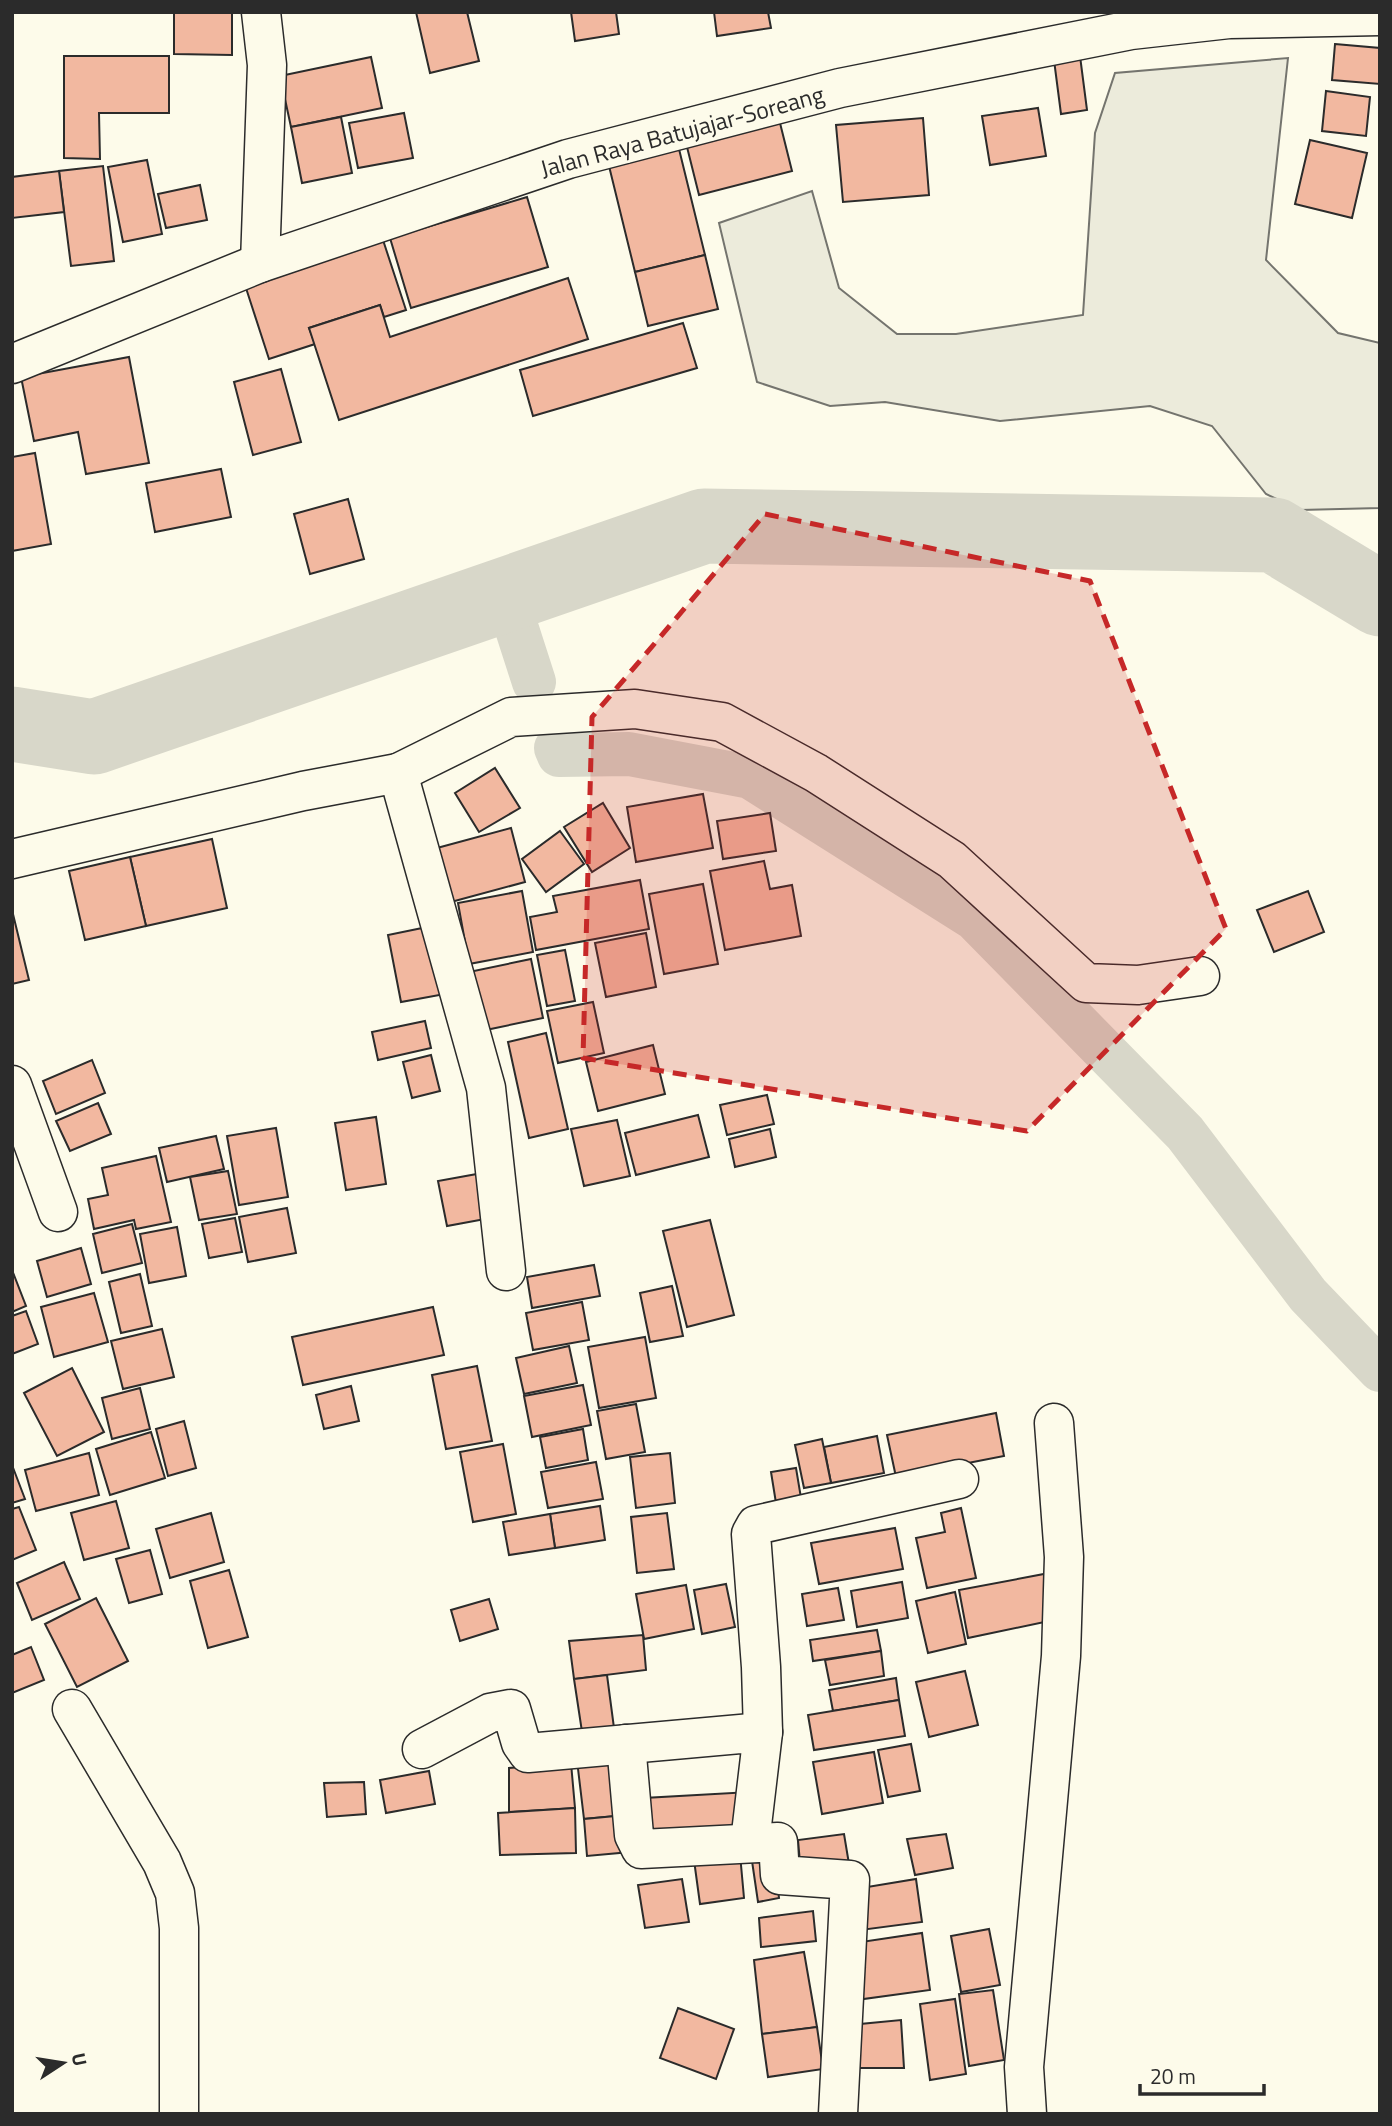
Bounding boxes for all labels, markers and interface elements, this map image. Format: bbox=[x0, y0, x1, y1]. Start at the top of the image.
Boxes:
street label: Jalan Raya Batujajar-Soreang bbox=[536, 76, 828, 186]
north arrow bbox=[28, 2028, 98, 2098]
text: U bbox=[65, 2050, 96, 2068]
scale bar bbox=[1140, 2052, 1264, 2096]
text: 20 m bbox=[1150, 2060, 1196, 2092]

